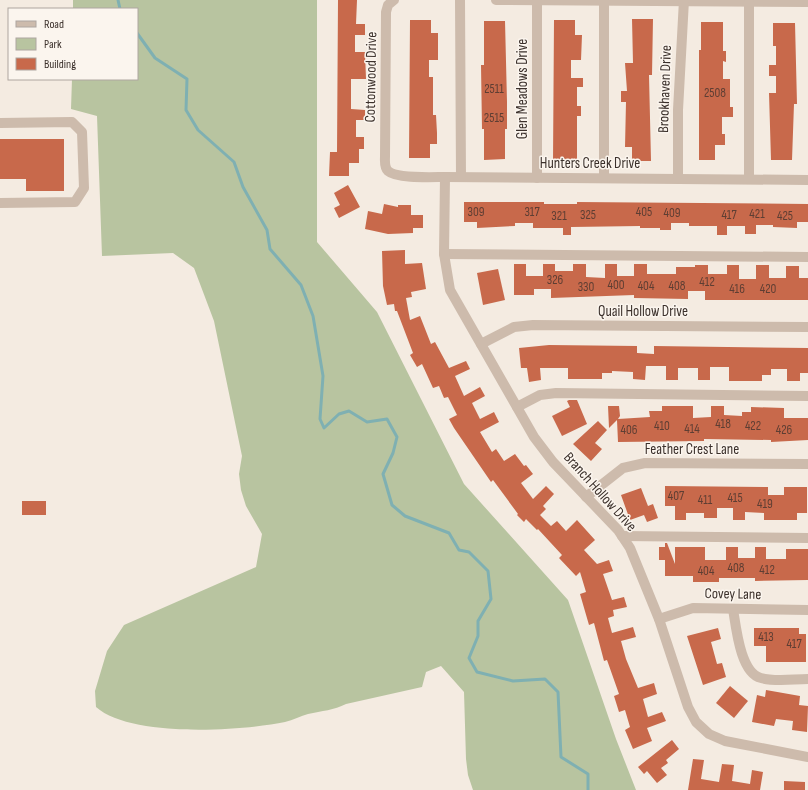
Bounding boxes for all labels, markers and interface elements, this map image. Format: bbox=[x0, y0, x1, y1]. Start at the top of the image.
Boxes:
legend bbox=[8, 8, 138, 80]
text: Road bbox=[44, 17, 64, 32]
street label: Cottonwood Drive bbox=[361, 32, 381, 122]
text: Park bbox=[44, 37, 62, 52]
street label: Glen Meadows Drive bbox=[513, 39, 532, 139]
street label: Brookhaven Drive bbox=[654, 45, 676, 133]
text: Building bbox=[44, 57, 76, 72]
house number: 2511 bbox=[484, 81, 504, 97]
house number: 2508 bbox=[704, 85, 726, 101]
house number: 2515 bbox=[484, 110, 504, 126]
street label: Hunters Creek Drive bbox=[540, 154, 640, 173]
house number: 309 bbox=[467, 204, 485, 220]
house number: 317 bbox=[524, 204, 540, 220]
house number: 405 bbox=[636, 204, 652, 220]
house number: 409 bbox=[664, 205, 681, 221]
house number: 421 bbox=[749, 206, 765, 222]
house number: 325 bbox=[580, 207, 596, 223]
house number: 417 bbox=[721, 207, 737, 223]
house number: 321 bbox=[551, 208, 567, 224]
house number: 425 bbox=[777, 208, 793, 224]
house number: 326 bbox=[547, 272, 564, 288]
house number: 412 bbox=[699, 274, 715, 290]
house number: 400 bbox=[607, 277, 625, 293]
house number: 404 bbox=[638, 278, 655, 294]
house number: 408 bbox=[669, 278, 686, 294]
house number: 330 bbox=[578, 279, 595, 295]
house number: 416 bbox=[729, 281, 745, 297]
house number: 420 bbox=[760, 281, 777, 297]
street label: Quail Hollow Drive bbox=[598, 302, 688, 321]
house number: 418 bbox=[715, 416, 731, 432]
house number: 410 bbox=[654, 418, 670, 434]
house number: 422 bbox=[745, 418, 761, 434]
house number: 414 bbox=[684, 421, 700, 437]
house number: 406 bbox=[621, 422, 638, 438]
house number: 426 bbox=[776, 422, 793, 438]
street label: Feather Crest Lane bbox=[645, 440, 739, 459]
street label: Branch Hollow Drive bbox=[559, 448, 641, 536]
house number: 407 bbox=[668, 488, 685, 504]
house number: 415 bbox=[727, 490, 743, 506]
house number: 411 bbox=[698, 492, 713, 508]
house number: 419 bbox=[757, 496, 773, 512]
house number: 408 bbox=[728, 560, 745, 576]
house number: 412 bbox=[759, 562, 775, 578]
house number: 404 bbox=[698, 563, 715, 579]
street label: Covey Lane bbox=[704, 584, 762, 604]
house number: 413 bbox=[758, 629, 774, 645]
house number: 417 bbox=[786, 636, 802, 652]

